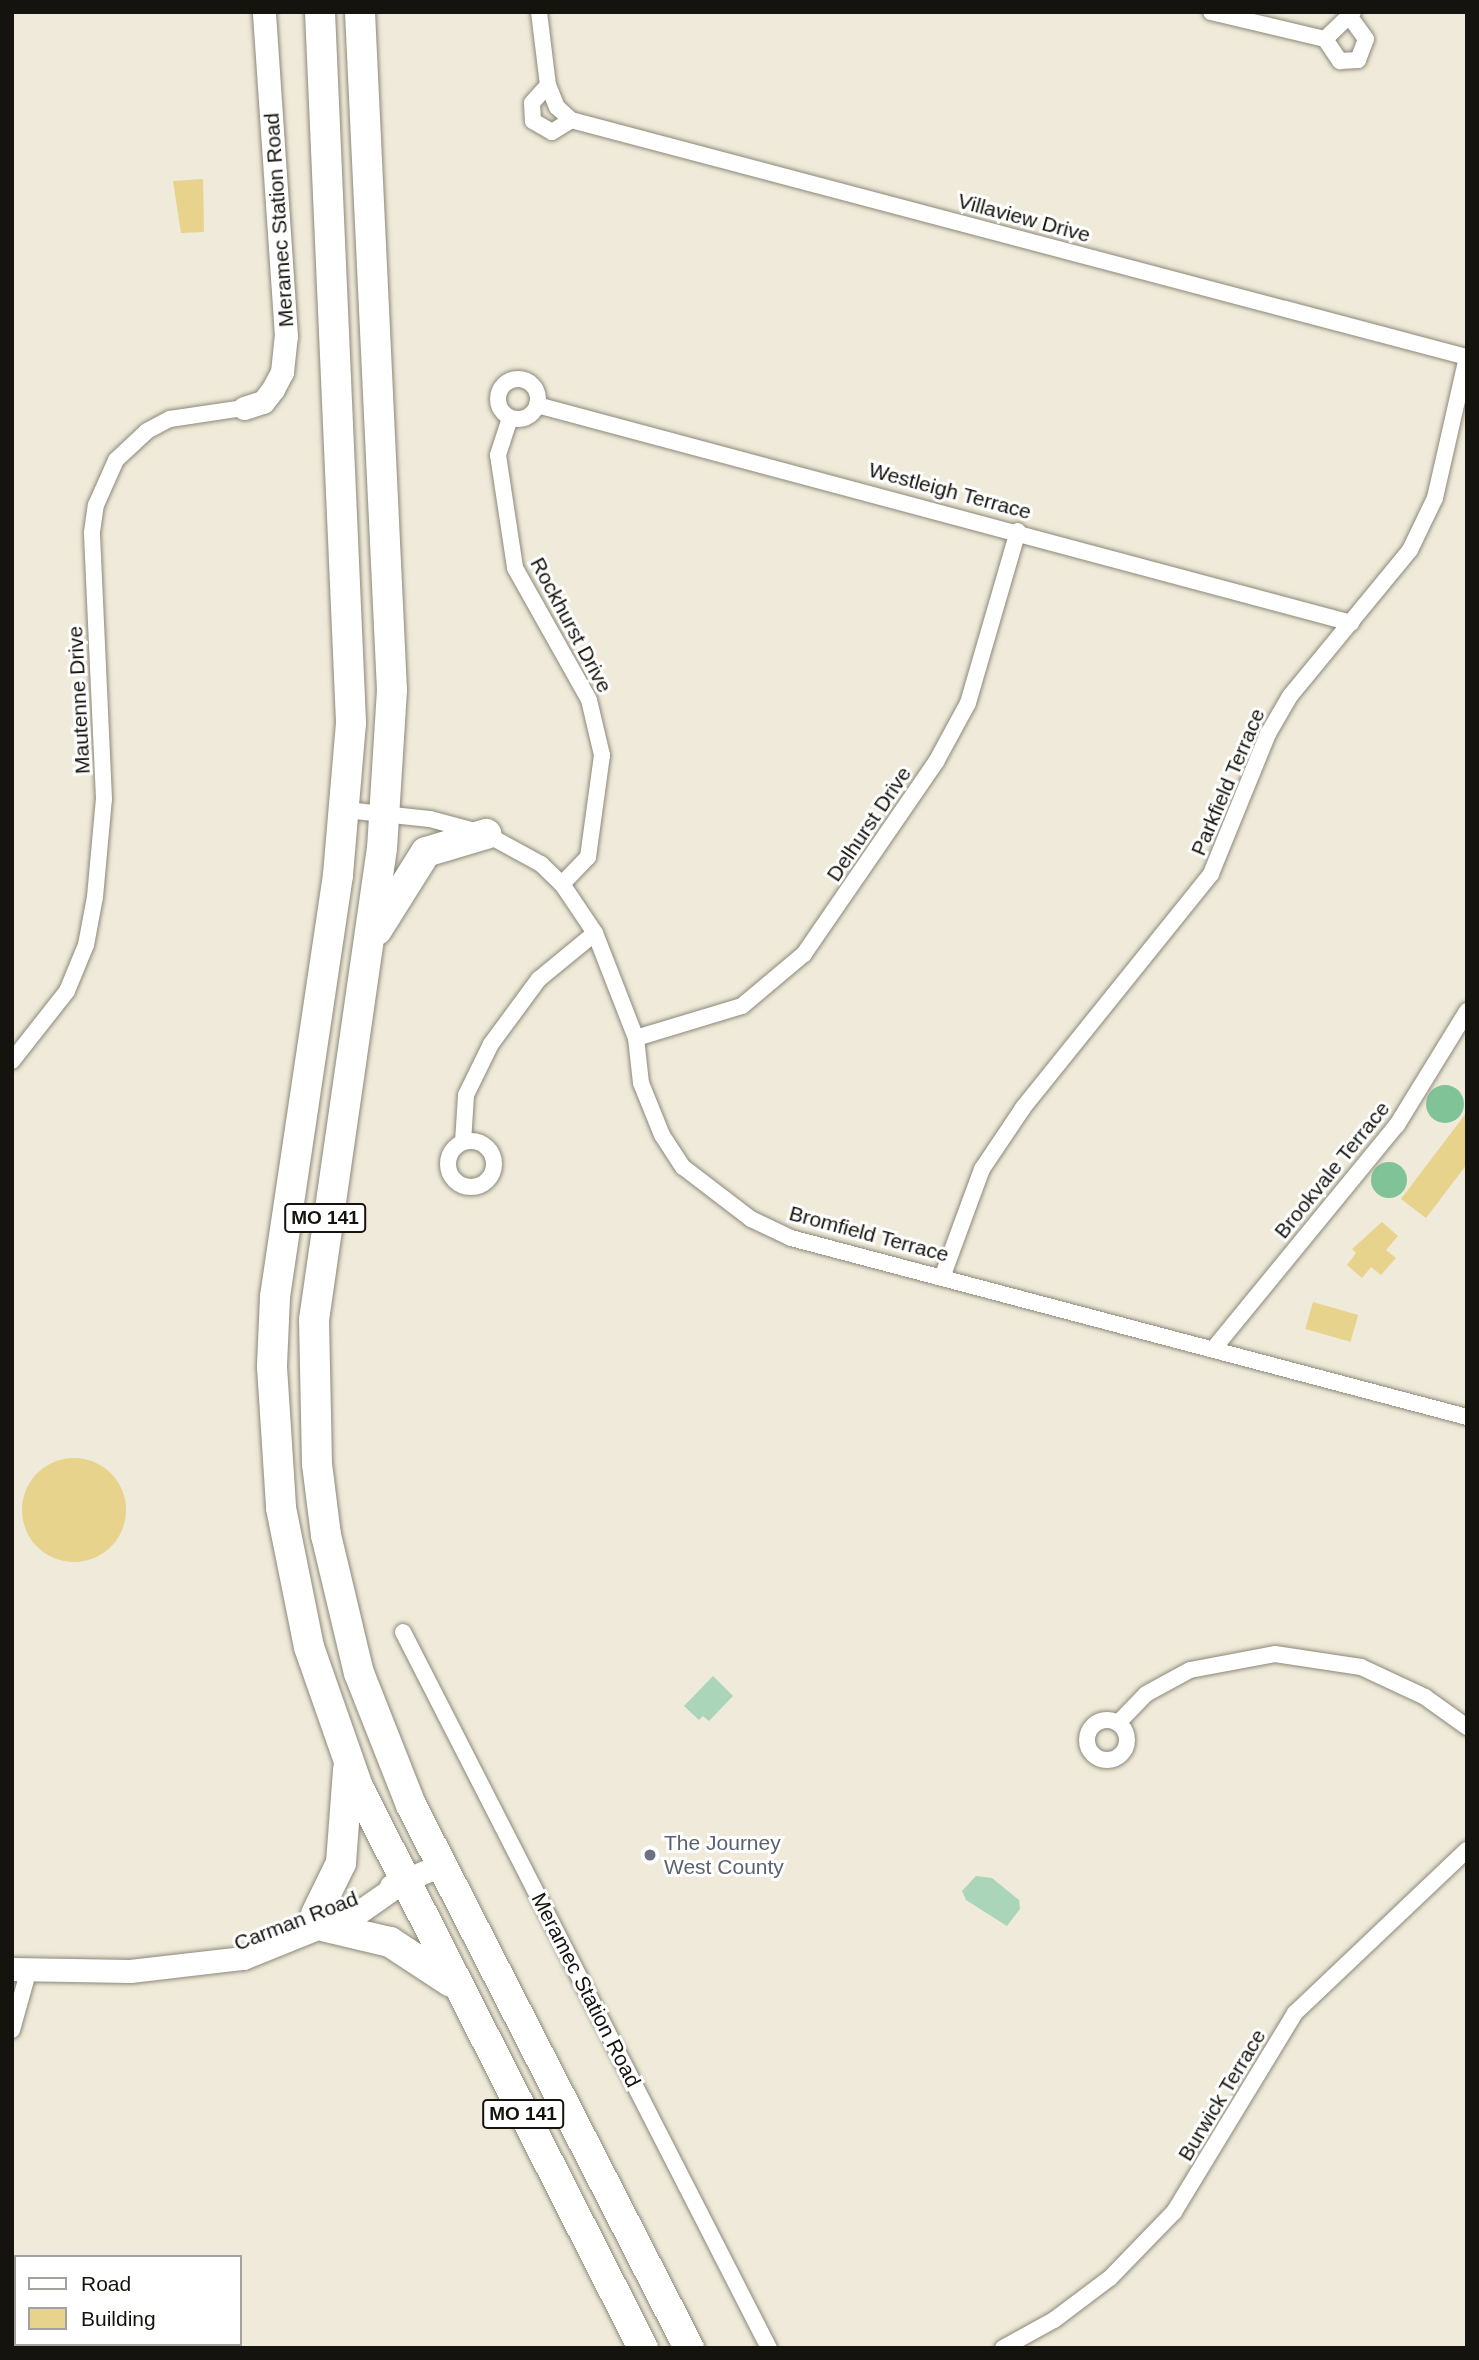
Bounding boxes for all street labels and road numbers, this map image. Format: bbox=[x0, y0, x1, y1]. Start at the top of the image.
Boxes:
street label: Meramec Station Road bbox=[259, 112, 299, 328]
street label: Villaview Drive bbox=[955, 188, 1093, 248]
street label: Westleigh Terrace bbox=[866, 457, 1034, 525]
street label: Rockhurst Drive bbox=[525, 553, 617, 697]
street label: Mautenne Drive bbox=[63, 625, 95, 775]
street label: Parkfield Terrace bbox=[1186, 705, 1270, 859]
street label: Delhurst Drive bbox=[821, 762, 917, 886]
street label: Brookvale Terrace bbox=[1269, 1096, 1395, 1244]
street label: Bromfield Terrace bbox=[786, 1201, 952, 1267]
road number: MO 141 bbox=[283, 1202, 367, 1234]
street label: Carman Road bbox=[230, 1886, 362, 1956]
street label: Meramec Station Road bbox=[526, 1889, 646, 2091]
street label: Burwick Terrace bbox=[1173, 2024, 1271, 2166]
road number: MO 141 bbox=[481, 2098, 565, 2130]

